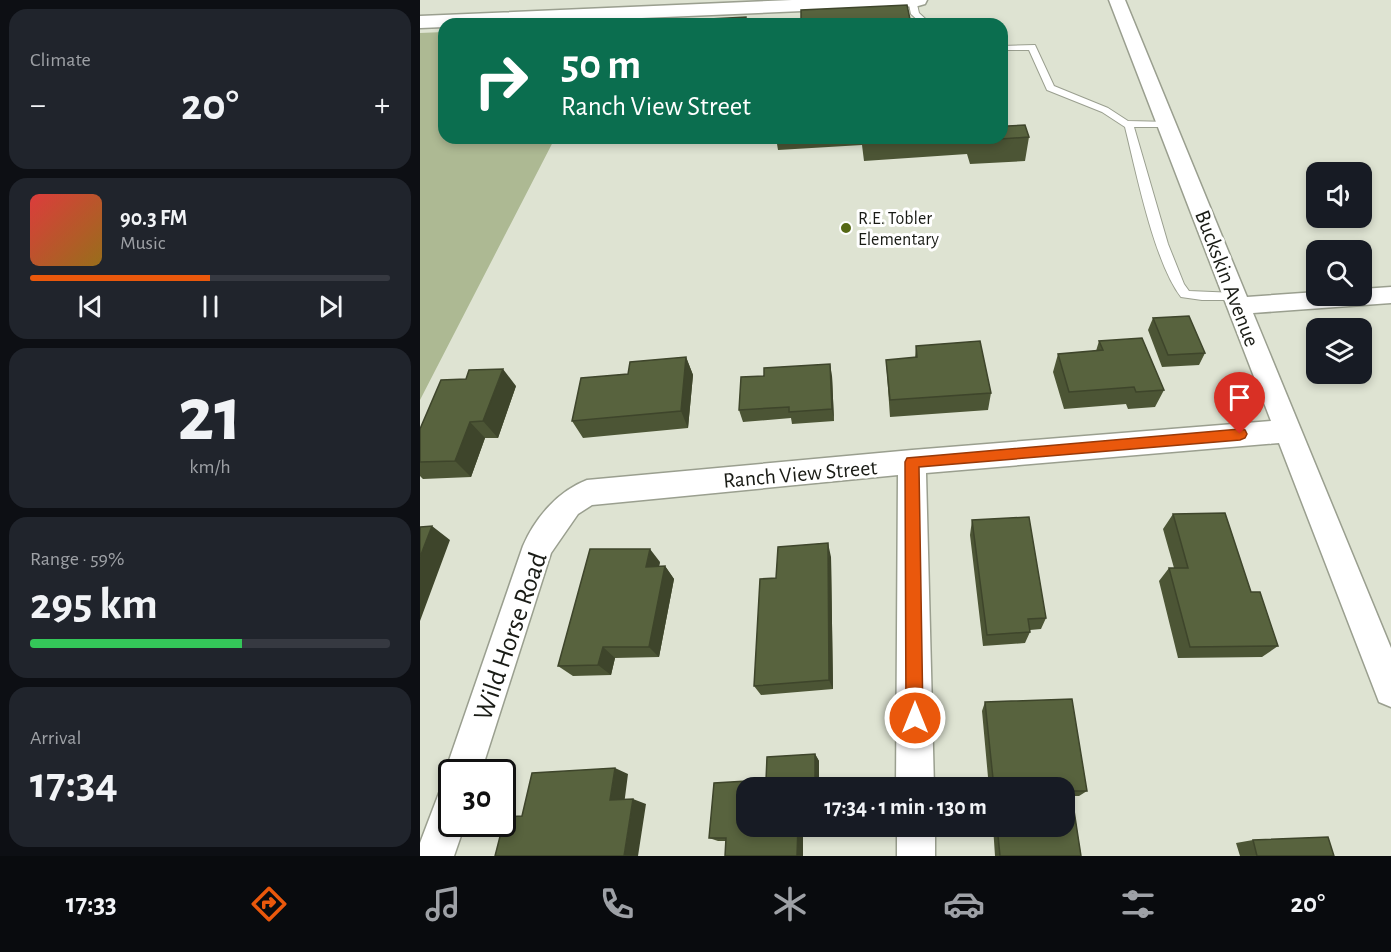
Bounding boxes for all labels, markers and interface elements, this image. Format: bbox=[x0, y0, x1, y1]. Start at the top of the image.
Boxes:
icon: right bbox=[462, 42, 540, 120]
text: 50 m bbox=[561, 44, 641, 86]
text: Climate bbox=[30, 50, 91, 70]
text: 20° bbox=[181, 83, 239, 128]
text: − bbox=[30, 89, 46, 122]
text: + bbox=[374, 89, 390, 122]
text: Ranch View Street bbox=[561, 93, 751, 120]
map controls bbox=[1306, 162, 1372, 384]
button: sound bbox=[1306, 162, 1372, 228]
text: 90.3 FM bbox=[120, 207, 187, 229]
street label: Buckskin Avenue bbox=[1191, 207, 1263, 350]
place label: R.E. Tobler Elementary bbox=[858, 210, 939, 249]
marker: R.E. Tobler Elementary bbox=[839, 221, 853, 235]
text: Music bbox=[120, 233, 166, 253]
button: search bbox=[1306, 240, 1372, 306]
icon: previous bbox=[74, 290, 107, 323]
icon: pause bbox=[194, 290, 227, 323]
icon: next bbox=[314, 290, 347, 323]
button: layers bbox=[1306, 318, 1372, 384]
pin bbox=[1214, 372, 1265, 434]
text: 21 bbox=[178, 377, 242, 455]
icon: arrive bbox=[1223, 381, 1256, 414]
street label: Ranch View Street bbox=[722, 456, 878, 492]
text: km/h bbox=[189, 457, 231, 477]
text: Range · 59% bbox=[30, 549, 124, 569]
street label: Wild Horse Road bbox=[469, 549, 552, 724]
text: 295 km bbox=[30, 582, 158, 627]
position arrow bbox=[883, 686, 947, 750]
text: Arrival bbox=[30, 728, 81, 748]
speed limit sign: 30 bbox=[438, 759, 516, 837]
text: 17:34 bbox=[30, 761, 118, 806]
text: 17:34 · 1 min · 130 m bbox=[824, 796, 987, 818]
icon: directions bbox=[248, 883, 290, 925]
icon: music bbox=[422, 883, 464, 925]
icon: phone bbox=[596, 883, 638, 925]
icon: climate bbox=[769, 883, 811, 925]
icon: car bbox=[943, 883, 985, 925]
icon: filters bbox=[1117, 883, 1159, 925]
text: 17:33 bbox=[66, 890, 117, 917]
text: 20° bbox=[1290, 890, 1325, 917]

